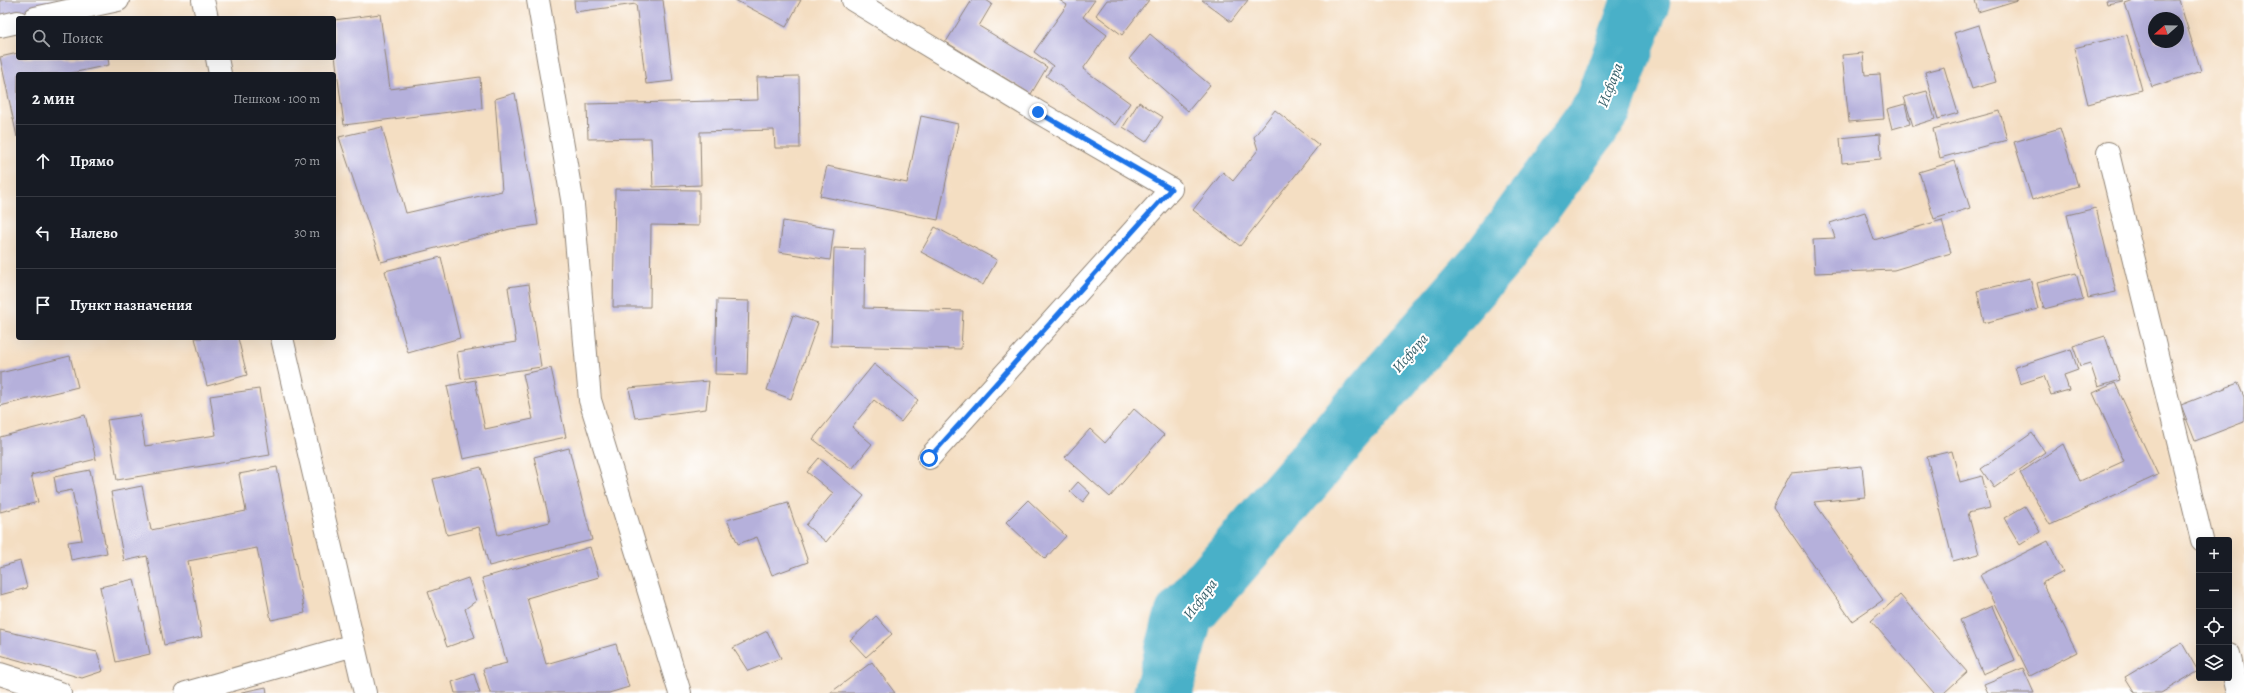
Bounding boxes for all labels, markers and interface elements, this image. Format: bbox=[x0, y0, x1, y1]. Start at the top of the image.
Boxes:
north arrow bbox=[2148, 12, 2184, 48]
search box bbox=[16, 16, 336, 60]
icon: search bbox=[30, 27, 52, 49]
text: Поиск bbox=[62, 28, 103, 48]
water label: Исфара bbox=[1592, 60, 1628, 110]
text: 2 мин bbox=[32, 87, 75, 110]
text: Пешком · 100 m bbox=[233, 90, 320, 107]
route end bbox=[1029, 103, 1047, 121]
icon: ahead bbox=[32, 150, 54, 172]
text: Прямо bbox=[70, 151, 114, 171]
text: 70 m bbox=[294, 152, 320, 169]
icon: left bbox=[32, 222, 54, 244]
text: Налево bbox=[70, 223, 118, 243]
text: 30 m bbox=[294, 224, 320, 241]
icon: arrive bbox=[32, 294, 54, 316]
text: Пункт назначения bbox=[70, 295, 192, 315]
water label: Исфара bbox=[1387, 329, 1433, 377]
route start bbox=[920, 449, 938, 467]
map controls bbox=[2196, 537, 2232, 681]
button: + bbox=[2196, 537, 2232, 573]
button: − bbox=[2196, 573, 2232, 609]
water label: Исфара bbox=[1178, 575, 1222, 623]
button: locate bbox=[2196, 609, 2232, 645]
button: layers bbox=[2196, 645, 2232, 681]

